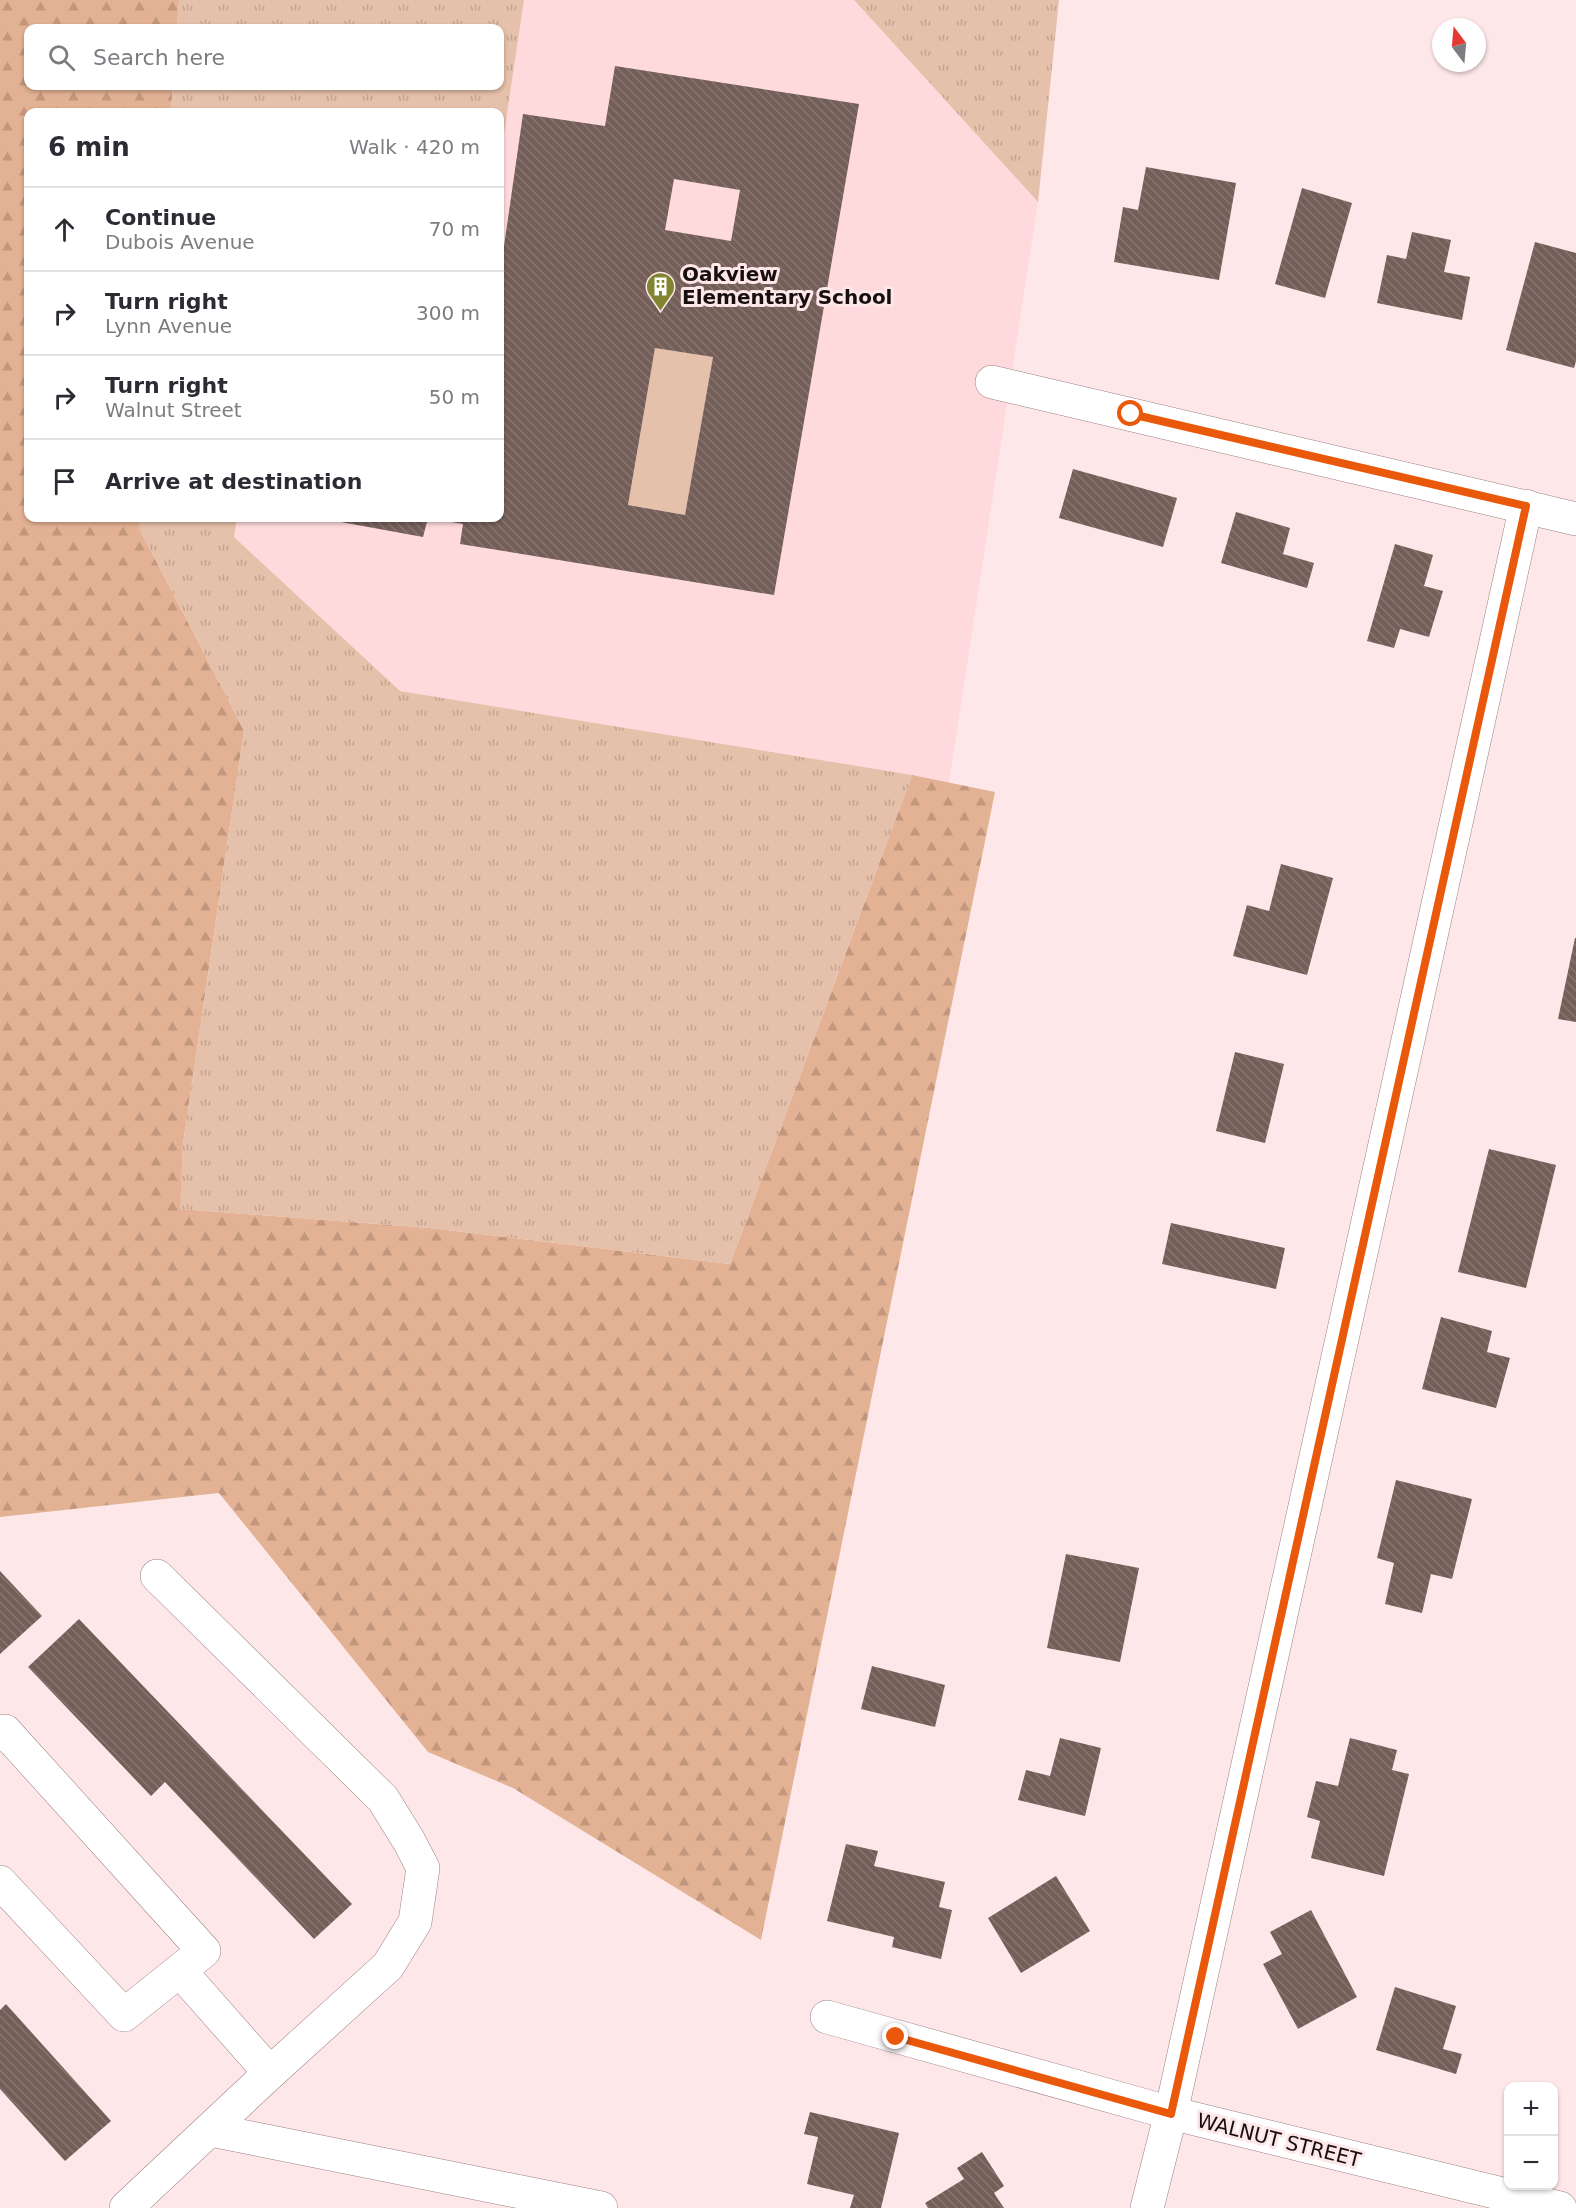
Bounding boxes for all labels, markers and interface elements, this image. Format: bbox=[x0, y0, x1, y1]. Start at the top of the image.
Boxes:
north arrow bbox=[1432, 18, 1486, 72]
search box bbox=[24, 24, 504, 90]
icon: search bbox=[45, 41, 78, 74]
text: Search here bbox=[93, 45, 225, 70]
text: 6 min bbox=[48, 132, 130, 162]
text: Walk · 420 m bbox=[349, 135, 480, 159]
text: Continue bbox=[105, 205, 216, 230]
icon: ahead bbox=[48, 213, 81, 246]
text: 70 m bbox=[429, 217, 480, 241]
text: Dubois Avenue bbox=[105, 230, 255, 254]
place label: Oakview Elementary School bbox=[682, 262, 892, 309]
building icon: Oakview Elementary School bbox=[645, 270, 677, 312]
text: Turn right bbox=[105, 289, 228, 314]
icon: right bbox=[48, 297, 81, 330]
text: 300 m bbox=[416, 301, 480, 325]
text: Lynn Avenue bbox=[105, 314, 232, 338]
text: Turn right bbox=[105, 373, 228, 398]
icon: right bbox=[48, 381, 81, 414]
text: 50 m bbox=[429, 385, 480, 409]
text: Walnut Street bbox=[105, 398, 242, 422]
route start bbox=[1117, 400, 1143, 426]
icon: arrive bbox=[48, 465, 81, 498]
text: Arrive at destination bbox=[105, 469, 362, 494]
route end bbox=[882, 2023, 908, 2049]
map controls bbox=[1504, 2082, 1558, 2190]
button: + bbox=[1504, 2082, 1558, 2136]
street label: WALNUT STREET bbox=[1195, 2108, 1364, 2172]
button: − bbox=[1504, 2136, 1558, 2190]

